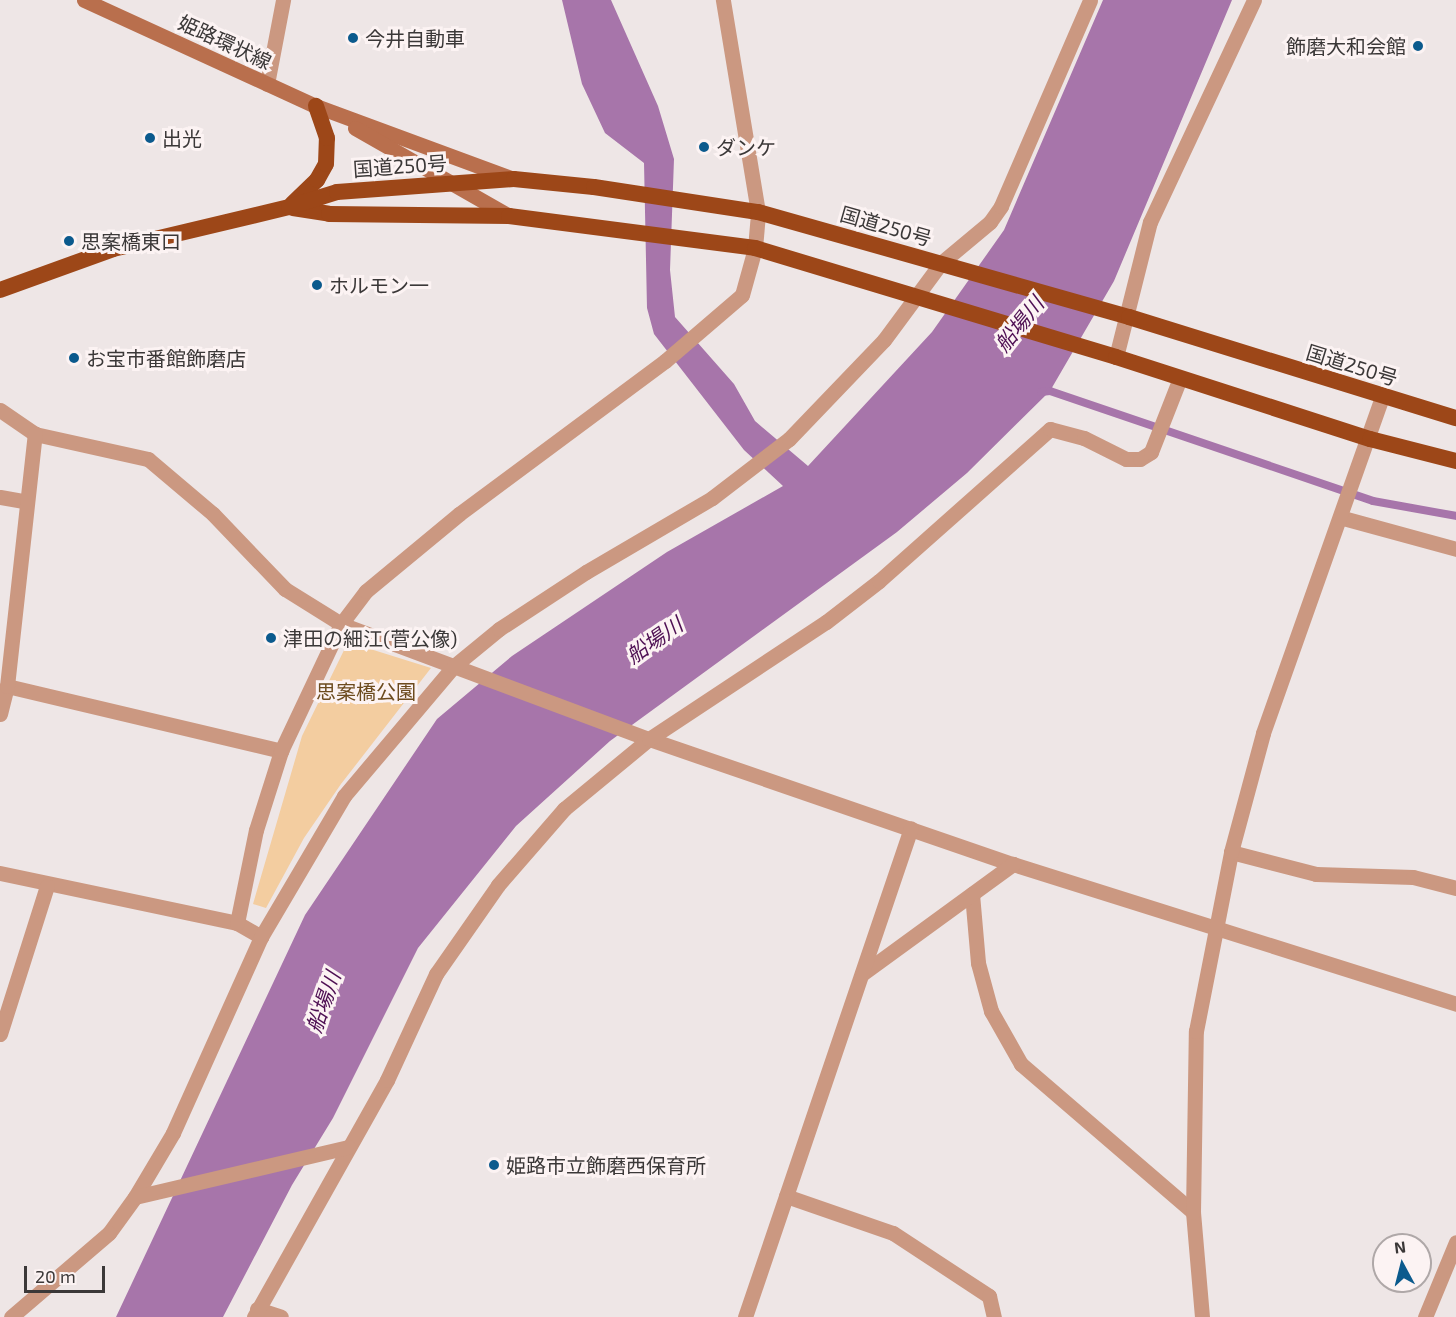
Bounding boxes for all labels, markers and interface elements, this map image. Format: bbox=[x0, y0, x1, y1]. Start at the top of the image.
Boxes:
street label: 姫路環状線 bbox=[175, 10, 275, 74]
place label: 今井自動車 bbox=[365, 26, 465, 50]
marker: 今井自動車 bbox=[346, 31, 360, 45]
place label: 飾磨大和会館 bbox=[1286, 34, 1406, 58]
marker: 飾磨大和会館 bbox=[1411, 39, 1425, 53]
place label: 出光 bbox=[162, 126, 202, 150]
marker: 出光 bbox=[143, 131, 157, 145]
place label: ダンケ bbox=[716, 135, 776, 159]
marker: ダンケ bbox=[697, 140, 711, 154]
street label: 国道250号 bbox=[352, 151, 448, 181]
street label: 国道250号 bbox=[838, 202, 934, 250]
place label: 思案橋東口 bbox=[81, 229, 181, 253]
marker: 思案橋東口 bbox=[62, 234, 76, 248]
place label: ホルモン一 bbox=[329, 273, 429, 297]
marker: ホルモン一 bbox=[310, 278, 324, 292]
water label: 船場川 bbox=[989, 292, 1049, 356]
street label: 国道250号 bbox=[1304, 340, 1400, 390]
place label: お宝市番館飾磨店 bbox=[86, 346, 246, 370]
marker: お宝市番館飾磨店 bbox=[67, 351, 81, 365]
water label: 船場川 bbox=[621, 612, 687, 668]
place label: 津田の細江(菅公像) bbox=[283, 626, 457, 650]
marker: 津田の細江(菅公像) bbox=[264, 631, 278, 645]
park label: 思案橋公園 bbox=[316, 679, 416, 703]
water label: 船場川 bbox=[301, 968, 345, 1036]
place label: 姫路市立飾磨西保育所 bbox=[506, 1153, 706, 1177]
marker: 姫路市立飾磨西保育所 bbox=[487, 1158, 501, 1172]
north arrow bbox=[1372, 1233, 1432, 1293]
text: N bbox=[1393, 1236, 1407, 1257]
scale bar bbox=[27, 1254, 108, 1292]
text: 20 m bbox=[35, 1265, 76, 1287]

